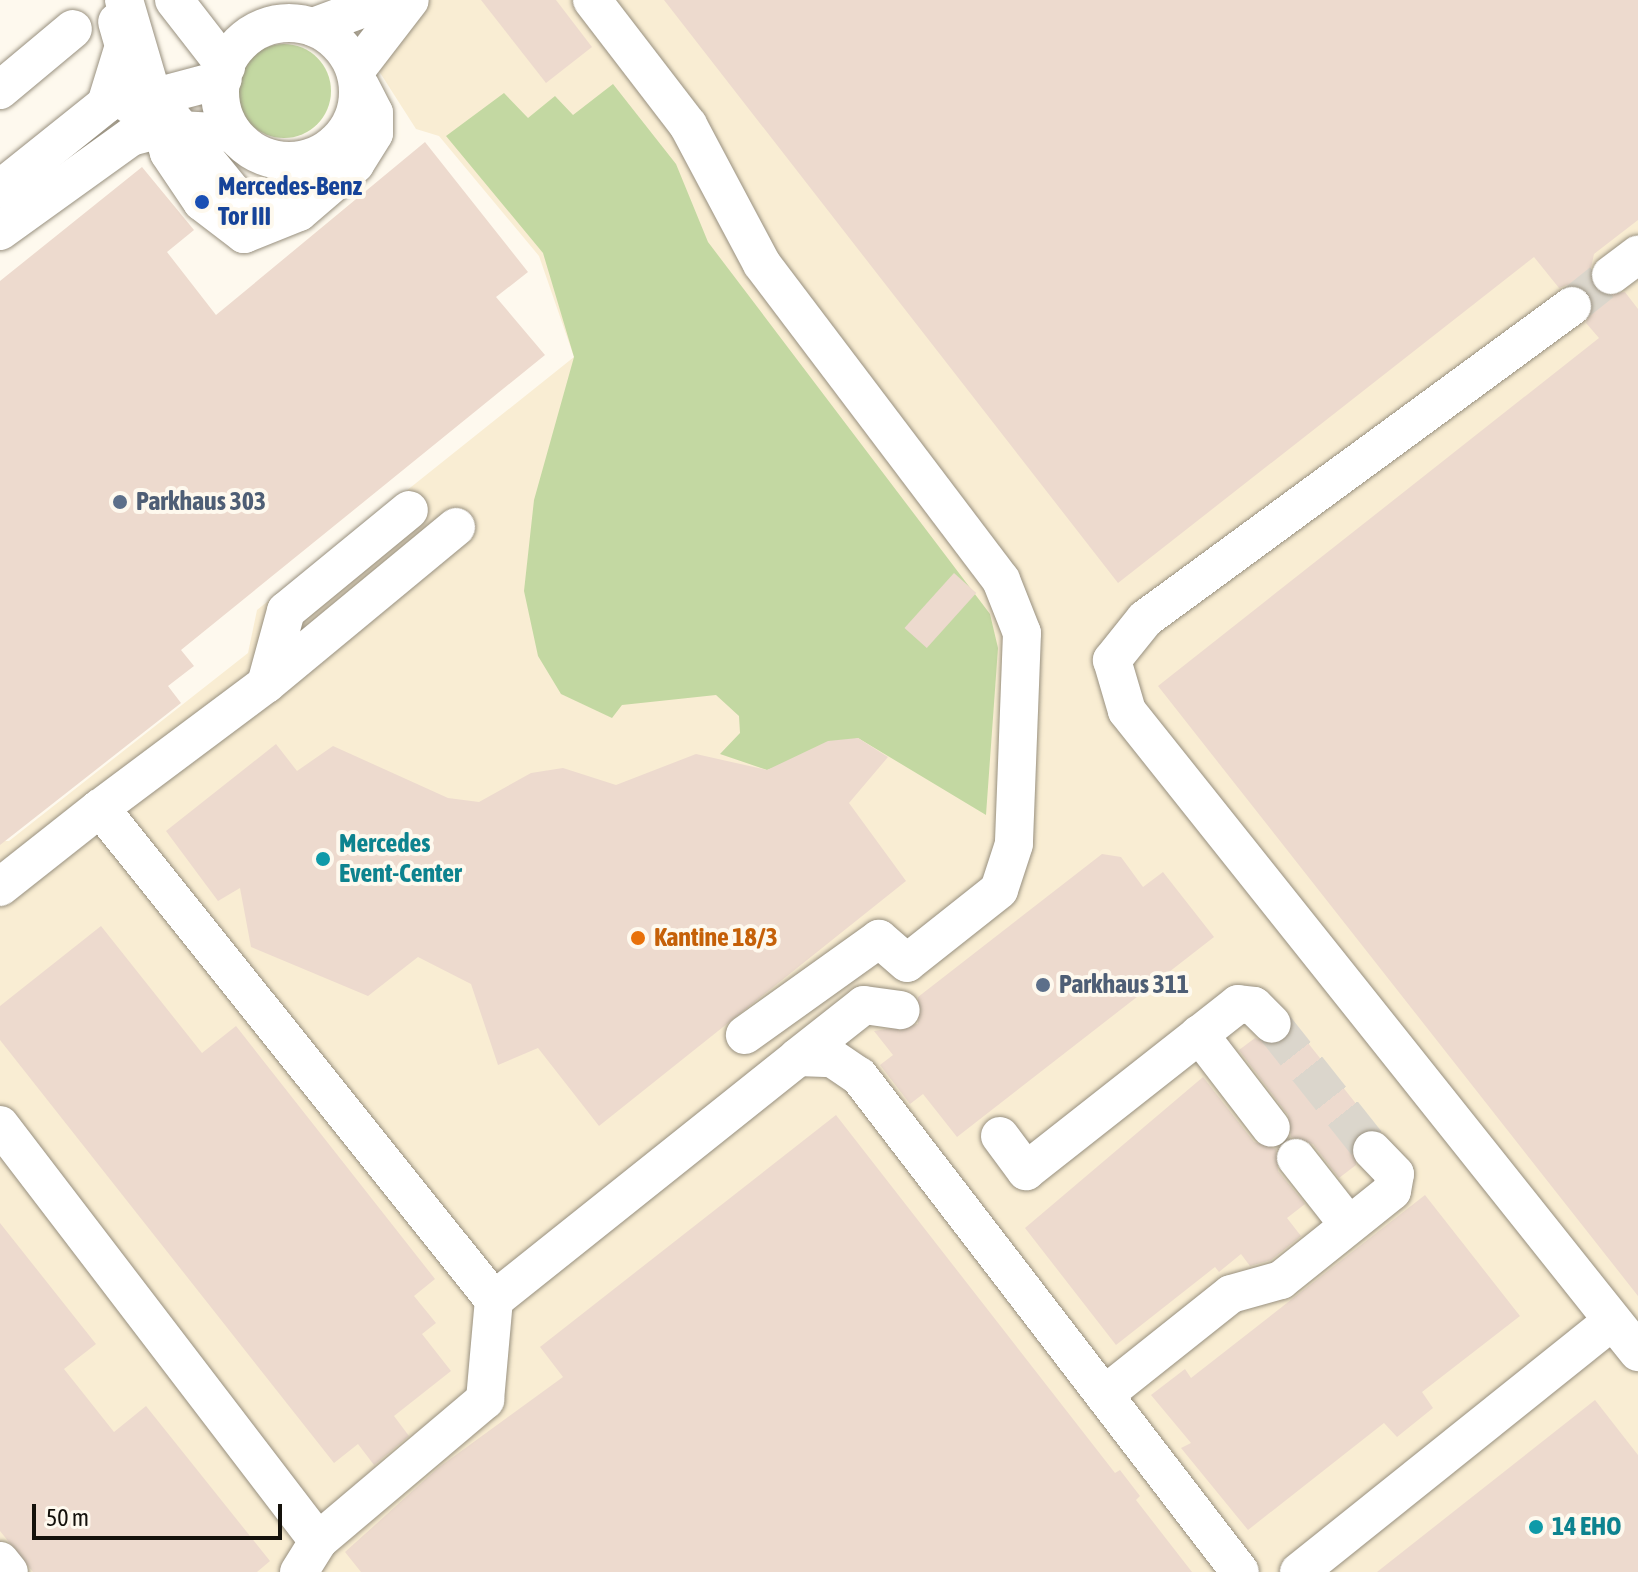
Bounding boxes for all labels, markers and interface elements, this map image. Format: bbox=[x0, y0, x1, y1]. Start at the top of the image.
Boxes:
place label: Mercedes-Benz Tor III bbox=[218, 171, 362, 232]
marker: Mercedes-Benz Tor III bbox=[193, 193, 211, 211]
place label: Parkhaus 303 bbox=[136, 486, 266, 518]
marker: Parkhaus 303 bbox=[111, 493, 129, 511]
place label: Mercedes Event-Center bbox=[339, 828, 462, 890]
marker: Mercedes Event-Center bbox=[314, 850, 332, 868]
place label: Kantine 18/3 bbox=[654, 922, 778, 954]
marker: Kantine 18/3 bbox=[629, 929, 647, 947]
place label: Parkhaus 311 bbox=[1059, 969, 1189, 1001]
marker: Parkhaus 311 bbox=[1034, 976, 1052, 994]
scale bar bbox=[36, 1488, 286, 1538]
text: 50 m bbox=[46, 1504, 89, 1531]
place label: 14 EHO bbox=[1552, 1511, 1621, 1543]
marker: 14 EHO bbox=[1527, 1518, 1545, 1536]

